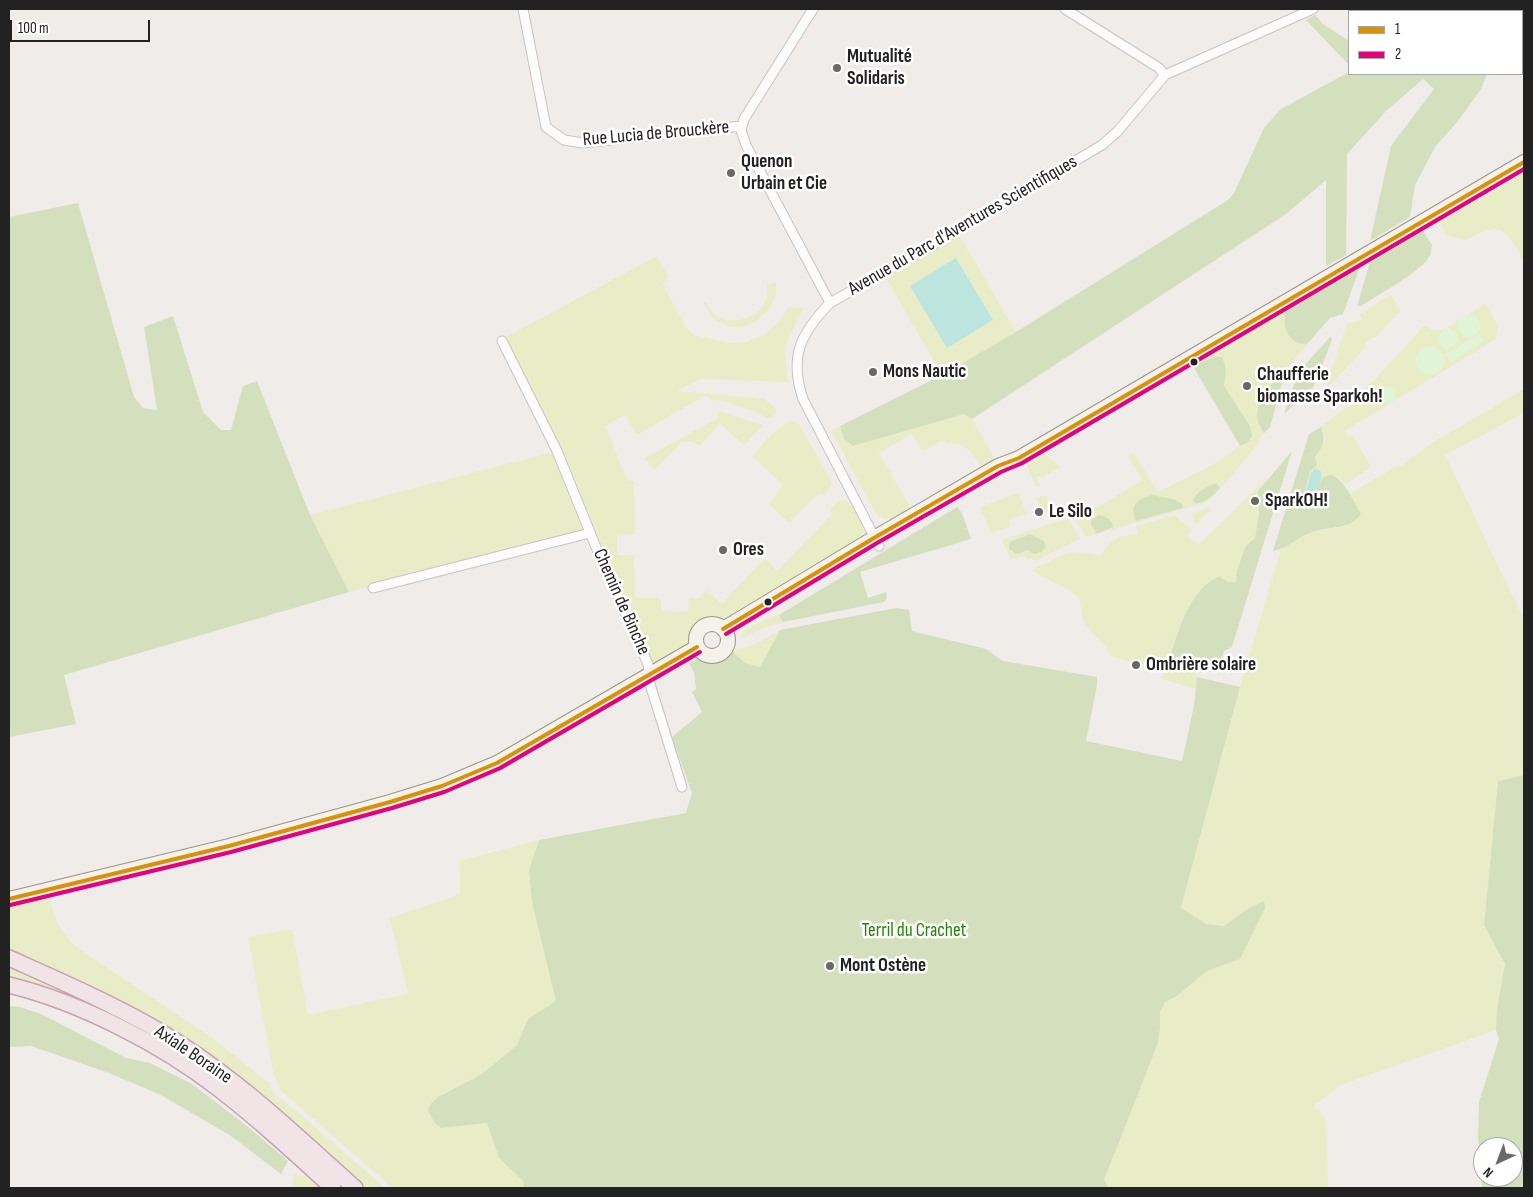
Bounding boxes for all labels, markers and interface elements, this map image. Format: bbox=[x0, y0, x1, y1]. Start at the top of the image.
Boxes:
scale bar bbox=[12, 10, 152, 42]
legend bbox=[1348, 10, 1523, 75]
text: 100 m bbox=[18, 19, 49, 38]
text: 1 bbox=[1395, 20, 1400, 39]
text: 2 bbox=[1395, 45, 1401, 64]
place label: Mutualité Solidaris bbox=[847, 46, 912, 90]
marker: Mutualité Solidaris bbox=[831, 62, 843, 74]
street label: Rue Lucia de Brouckère bbox=[582, 116, 730, 152]
place label: Quenon Urbain et Cie bbox=[741, 151, 827, 195]
street label: Avenue du Parc d'Aventures Scientifiques bbox=[844, 151, 1082, 301]
marker: Quenon Urbain et Cie bbox=[725, 167, 737, 179]
unlabelled marker bbox=[1189, 357, 1199, 367]
place label: Mons Nautic bbox=[883, 361, 966, 383]
place label: Chaufferie biomasse Sparkoh! bbox=[1257, 364, 1382, 408]
marker: Mons Nautic bbox=[867, 366, 879, 378]
marker: Chaufferie biomasse Sparkoh! bbox=[1241, 380, 1253, 392]
place label: SparkOH! bbox=[1265, 490, 1328, 512]
marker: SparkOH! bbox=[1249, 495, 1261, 507]
place label: Le Silo bbox=[1049, 501, 1092, 523]
marker: Le Silo bbox=[1033, 506, 1045, 518]
place label: Ores bbox=[733, 539, 764, 561]
marker: Ores bbox=[717, 544, 729, 556]
street label: Chemin de Binche bbox=[587, 545, 655, 659]
unlabelled marker bbox=[763, 597, 773, 607]
place label: Ombrière solaire bbox=[1146, 654, 1256, 676]
marker: Ombrière solaire bbox=[1130, 659, 1142, 671]
park label: Terril du Crachet bbox=[862, 920, 966, 942]
place label: Mont Ostène bbox=[840, 955, 926, 977]
marker: Mont Ostène bbox=[824, 960, 836, 972]
street label: Axiale Boraine bbox=[150, 1021, 236, 1089]
north arrow bbox=[1473, 1137, 1523, 1187]
text: N bbox=[1480, 1164, 1497, 1181]

